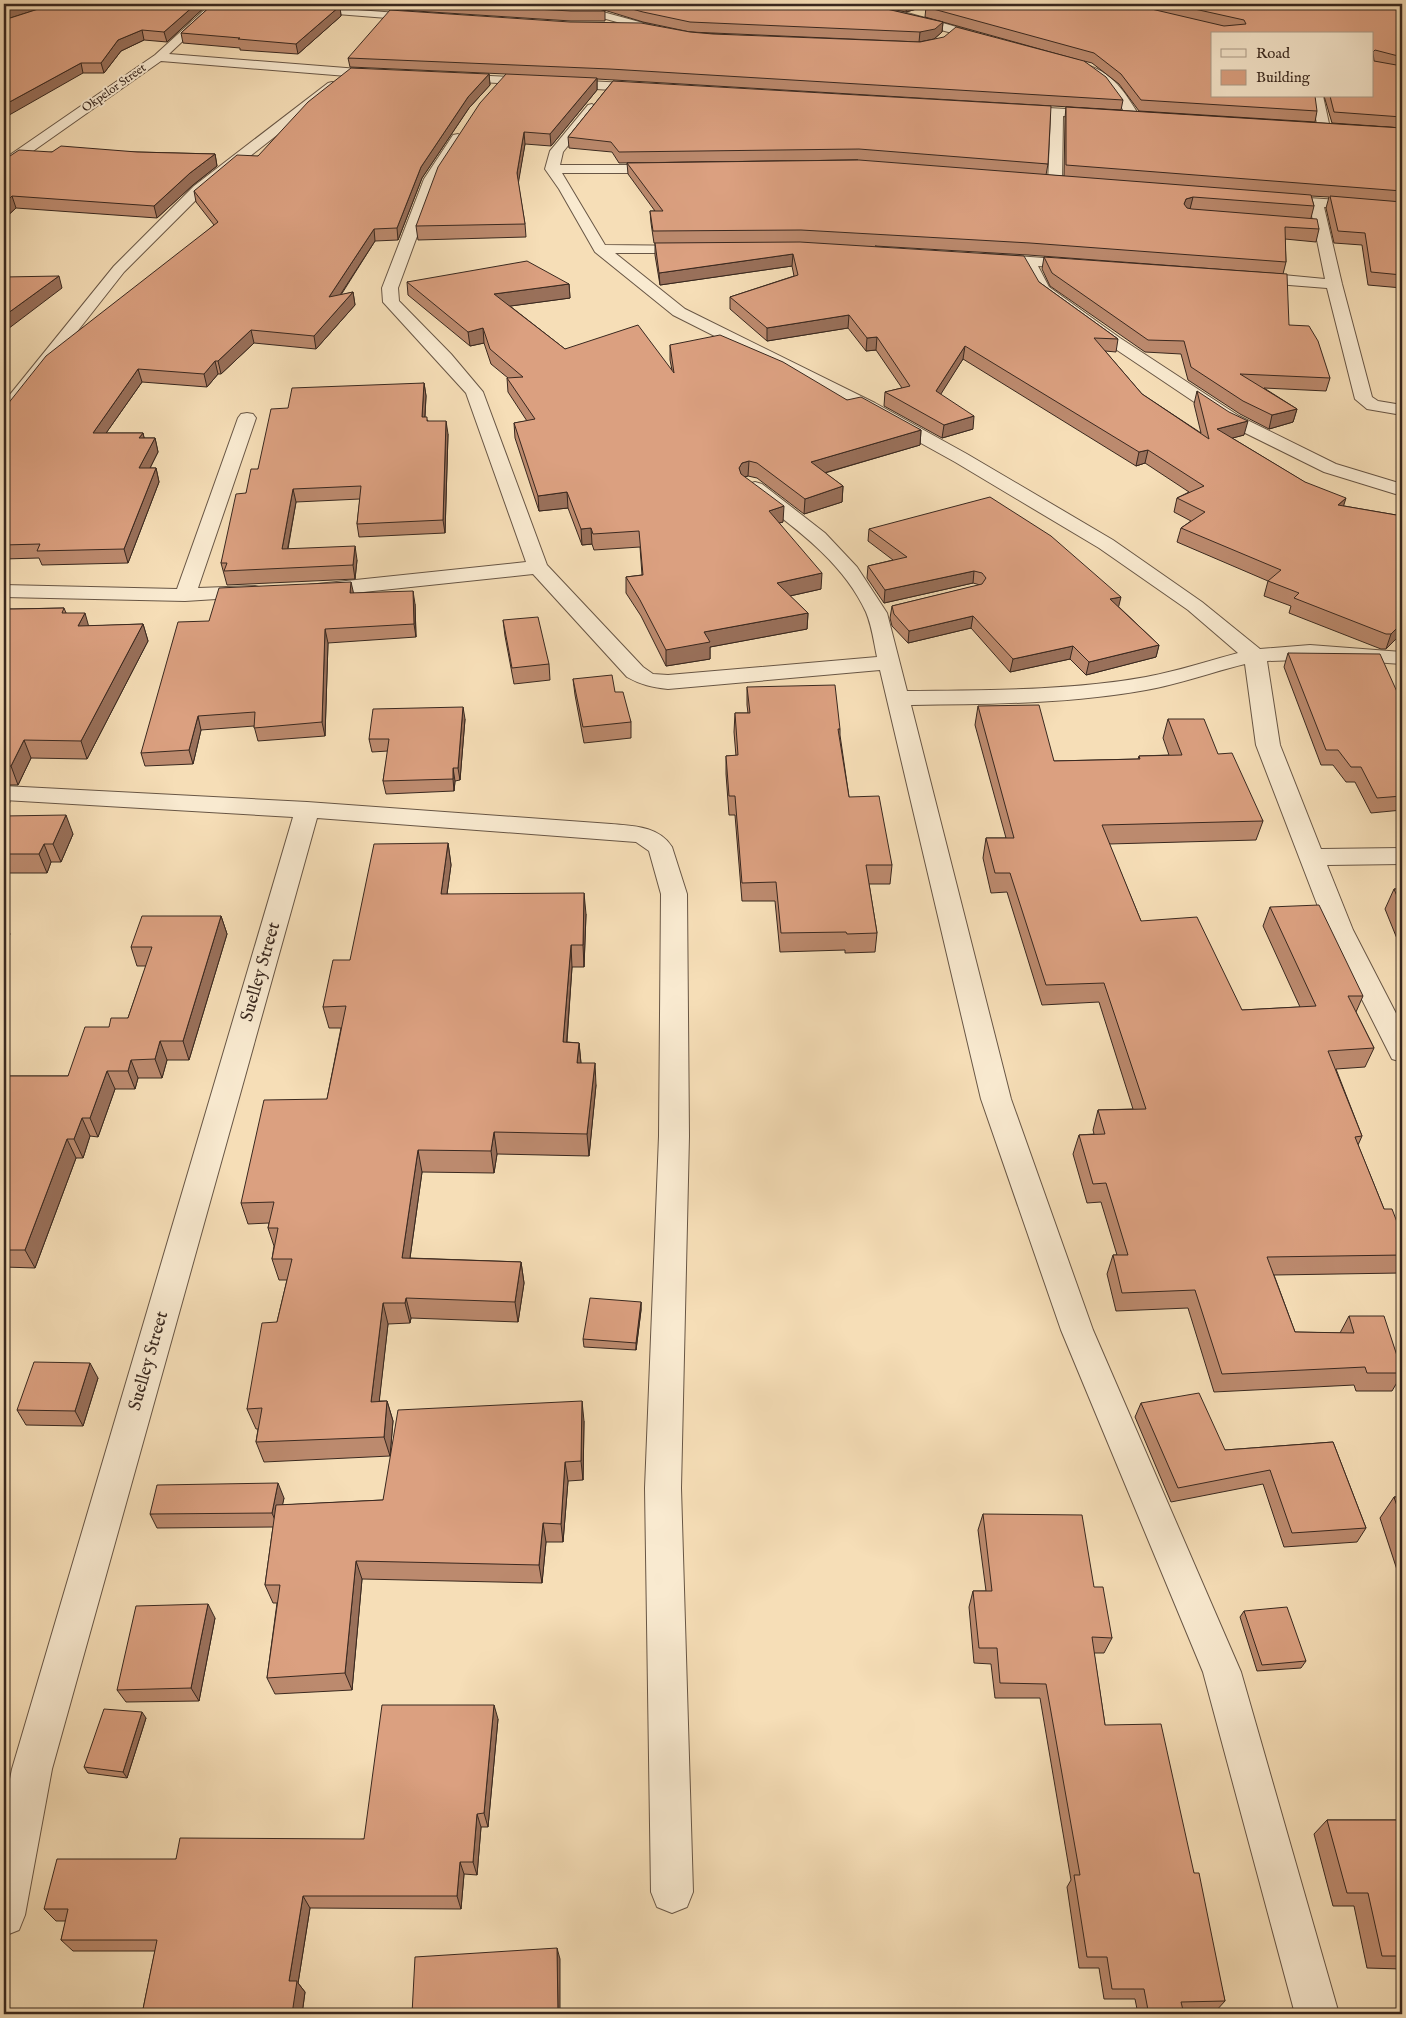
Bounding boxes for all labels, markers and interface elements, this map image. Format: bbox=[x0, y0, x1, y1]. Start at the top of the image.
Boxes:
legend bbox=[1211, 32, 1374, 98]
text: Road bbox=[1256, 44, 1291, 63]
street label: Okpelor Street bbox=[79, 60, 150, 116]
text: Building bbox=[1256, 68, 1311, 87]
street label: Suelley Street bbox=[236, 920, 286, 1024]
street label: Suelley Street bbox=[124, 1309, 174, 1413]

